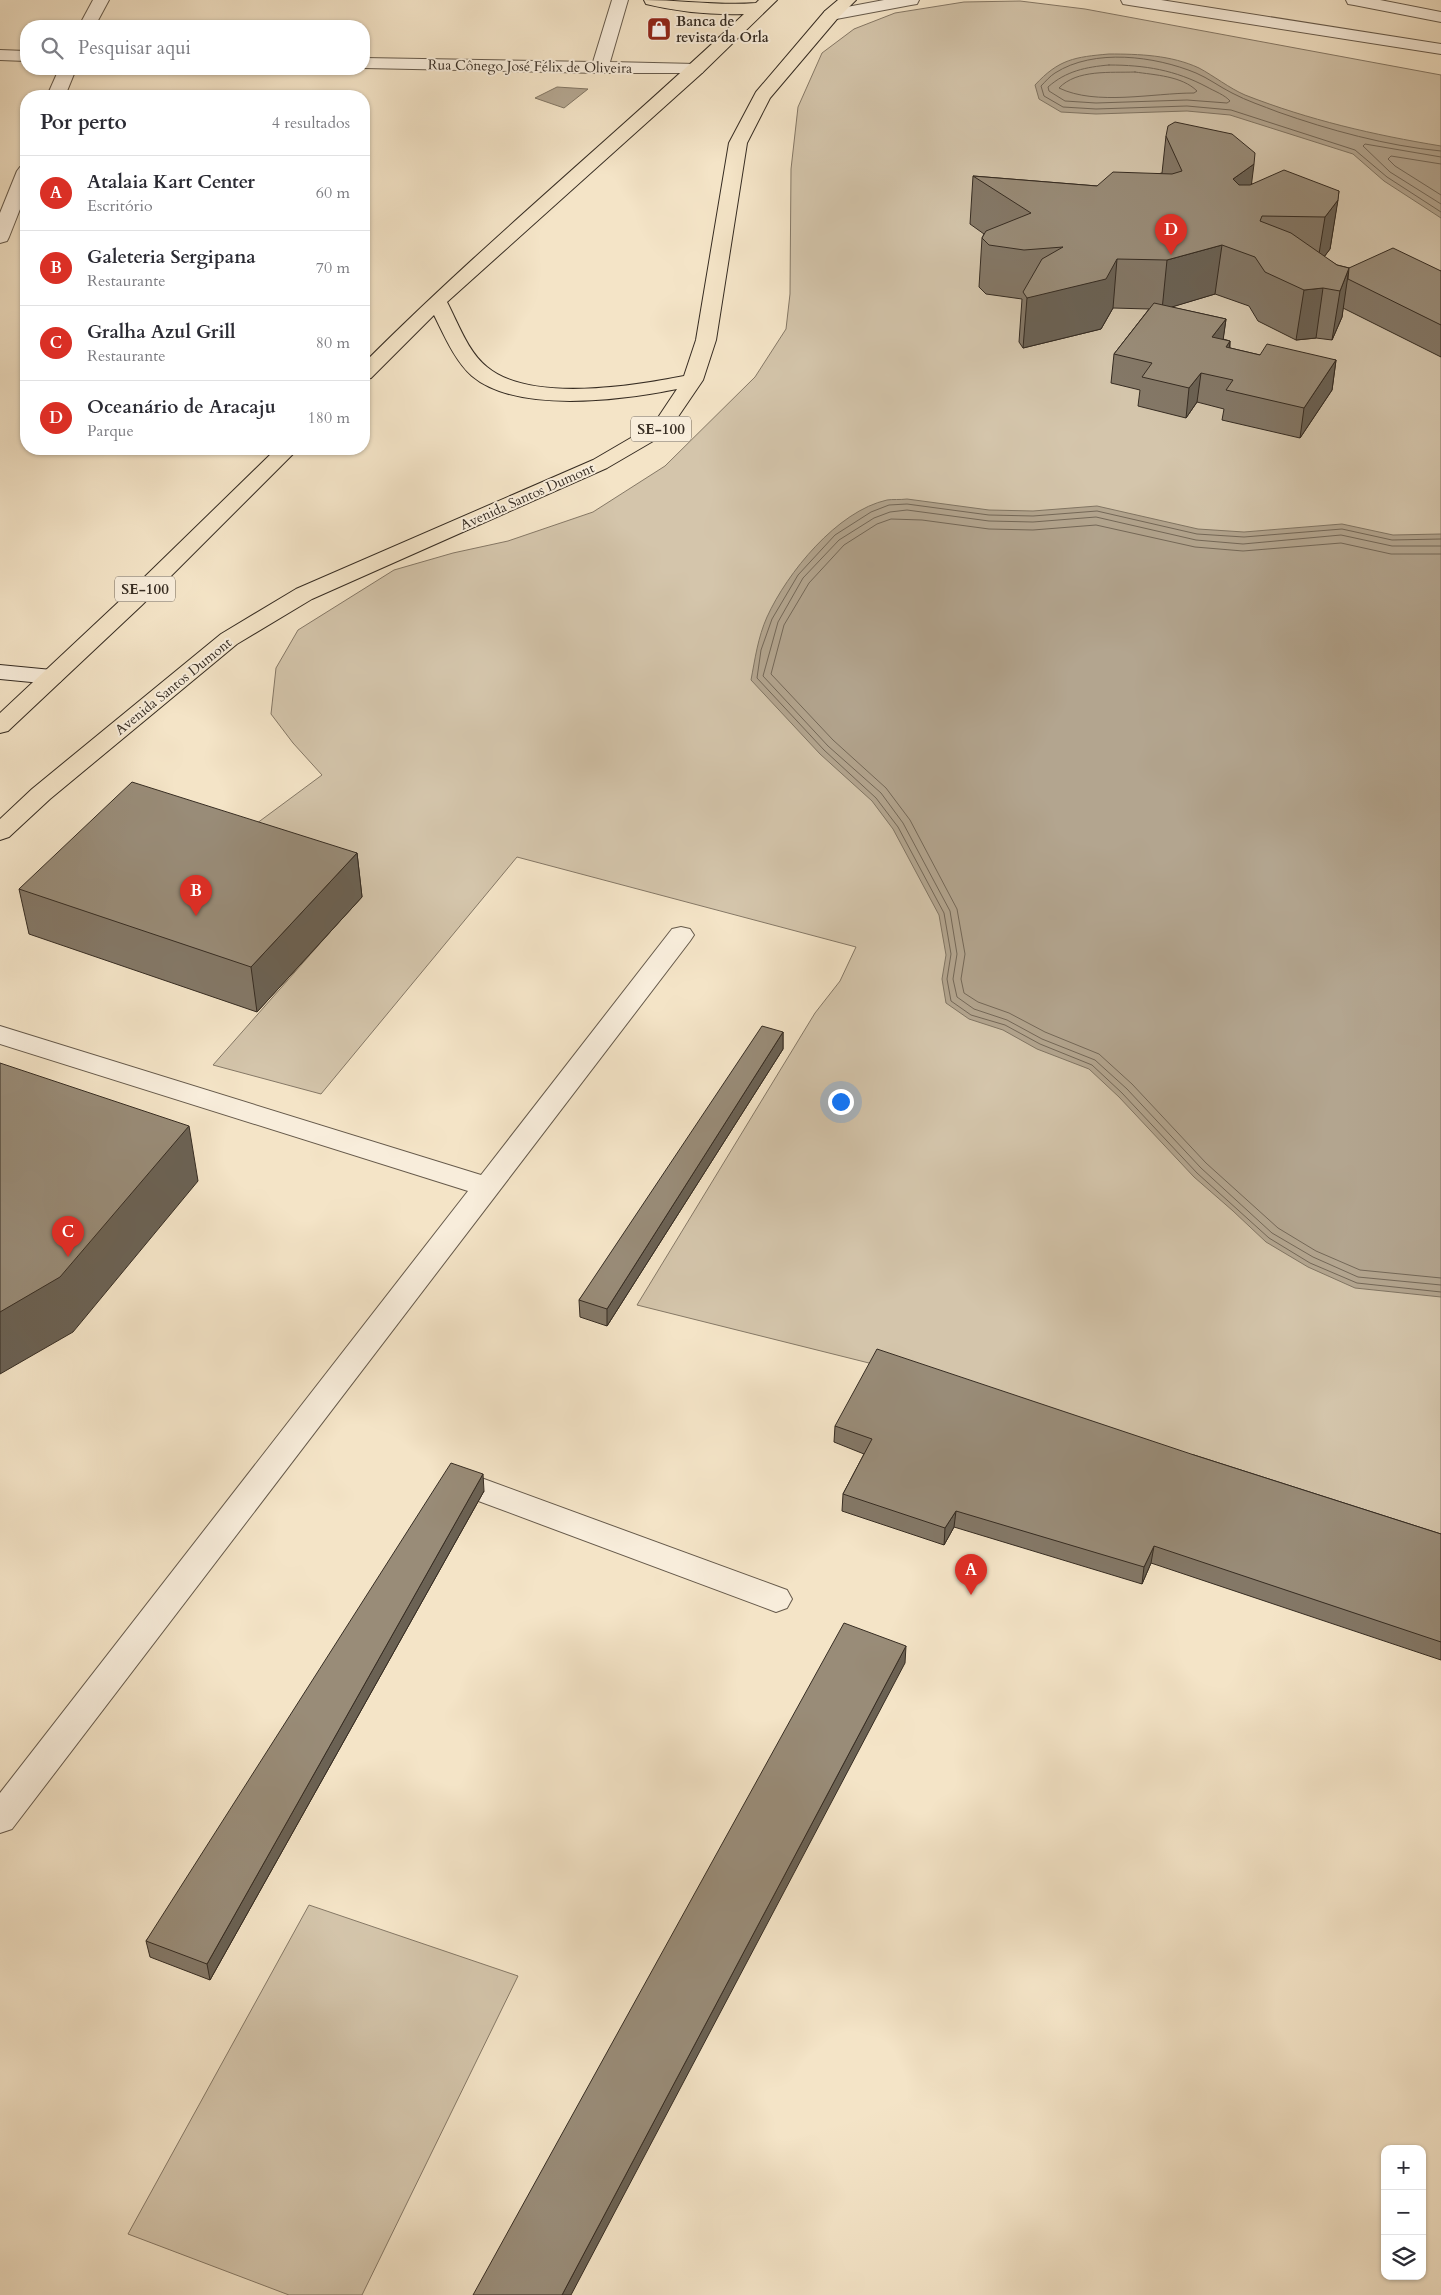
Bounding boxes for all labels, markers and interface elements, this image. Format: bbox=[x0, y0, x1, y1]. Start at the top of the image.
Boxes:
place label: Banca de revista da Orla bbox=[676, 12, 769, 47]
shop icon: Banca de revista da Orla bbox=[646, 16, 672, 42]
search box bbox=[20, 20, 370, 75]
icon: search bbox=[38, 34, 66, 62]
text: Pesquisar aqui bbox=[78, 35, 191, 61]
street label: Rua Cônego José Félix de Oliveira bbox=[428, 55, 632, 78]
text: Por perto bbox=[40, 108, 127, 137]
text: 4 resultados bbox=[272, 112, 350, 134]
text: Atalaia Kart Center bbox=[87, 169, 255, 195]
text: A bbox=[50, 182, 62, 204]
text: 60 m bbox=[316, 182, 350, 204]
text: Escritório bbox=[87, 195, 153, 217]
pin: D bbox=[1155, 214, 1187, 255]
text: Galeteria Sergipana bbox=[87, 244, 256, 270]
text: B bbox=[50, 257, 62, 279]
text: 70 m bbox=[316, 257, 350, 279]
text: Restaurante bbox=[87, 270, 166, 292]
text: Gralha Azul Grill bbox=[87, 319, 236, 345]
text: C bbox=[50, 332, 62, 354]
text: 80 m bbox=[316, 332, 350, 354]
text: Restaurante bbox=[87, 345, 166, 367]
text: Oceanário de Aracaju bbox=[87, 394, 276, 420]
text: D bbox=[49, 407, 63, 429]
text: 180 m bbox=[308, 407, 350, 429]
road number: SE-100 bbox=[631, 416, 691, 442]
text: Parque bbox=[87, 420, 134, 442]
street label: Avenida Santos Dumont bbox=[457, 458, 598, 535]
road number: SE-100 bbox=[115, 576, 175, 602]
street label: Avenida Santos Dumont bbox=[111, 633, 236, 739]
pin: B bbox=[180, 875, 212, 916]
your location bbox=[828, 1089, 854, 1115]
pin: C bbox=[52, 1216, 84, 1257]
pin: A bbox=[955, 1554, 987, 1595]
map controls bbox=[1381, 2145, 1426, 2280]
button: + bbox=[1381, 2145, 1426, 2190]
button: − bbox=[1381, 2190, 1426, 2235]
button: layers bbox=[1381, 2235, 1426, 2280]

